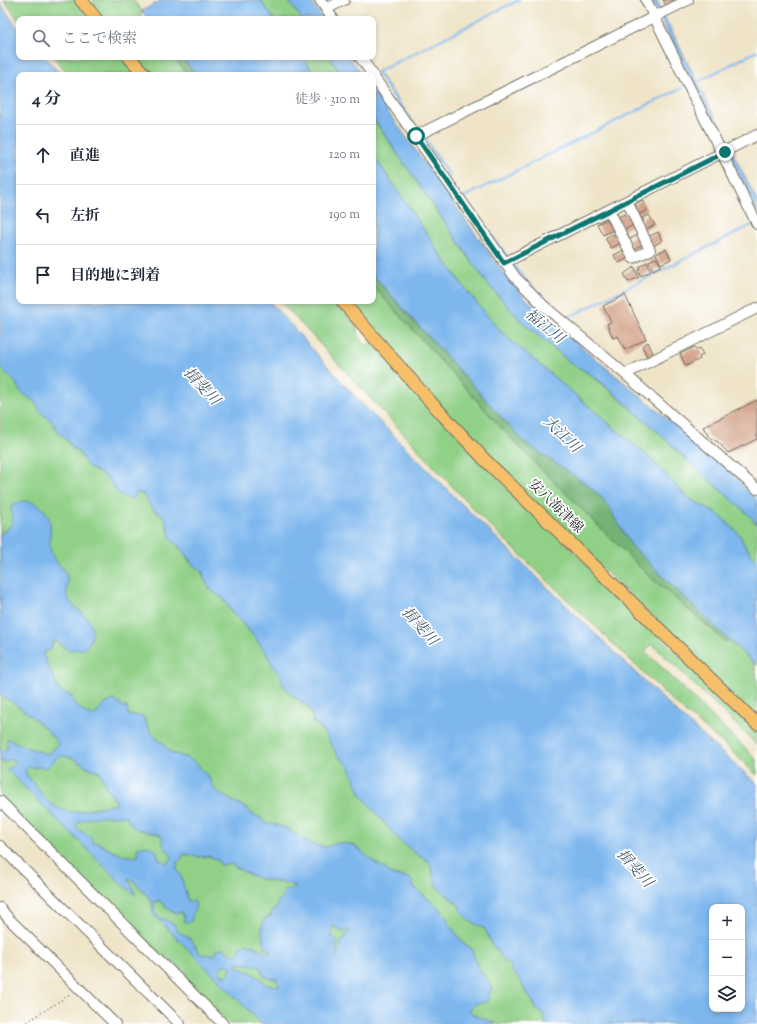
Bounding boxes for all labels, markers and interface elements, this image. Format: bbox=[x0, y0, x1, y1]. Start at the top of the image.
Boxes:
search box bbox=[16, 16, 376, 60]
icon: search bbox=[30, 27, 52, 49]
text: ここで検索 bbox=[62, 29, 137, 50]
text: 4 分 bbox=[32, 88, 61, 112]
text: 徒歩 · 310 m bbox=[295, 91, 360, 109]
route start bbox=[407, 127, 425, 145]
route end bbox=[716, 143, 734, 161]
icon: ahead bbox=[32, 144, 54, 166]
text: 直進 bbox=[70, 146, 100, 167]
text: 120 m bbox=[329, 146, 360, 164]
icon: left bbox=[32, 204, 54, 226]
text: 左折 bbox=[70, 206, 100, 227]
text: 190 m bbox=[329, 206, 360, 224]
icon: arrive bbox=[32, 264, 54, 286]
text: 目的地に到着 bbox=[70, 266, 160, 287]
water label: 福江川 bbox=[520, 305, 570, 351]
water label: 揖斐川 bbox=[178, 363, 225, 412]
water label: 大江川 bbox=[538, 412, 586, 460]
street label: 安八海津線 bbox=[523, 475, 587, 539]
water label: 揖斐川 bbox=[396, 603, 443, 652]
water label: 揖斐川 bbox=[611, 845, 658, 894]
map controls bbox=[709, 904, 745, 1012]
button: + bbox=[709, 904, 745, 940]
button: − bbox=[709, 940, 745, 976]
button: layers bbox=[709, 976, 745, 1012]

